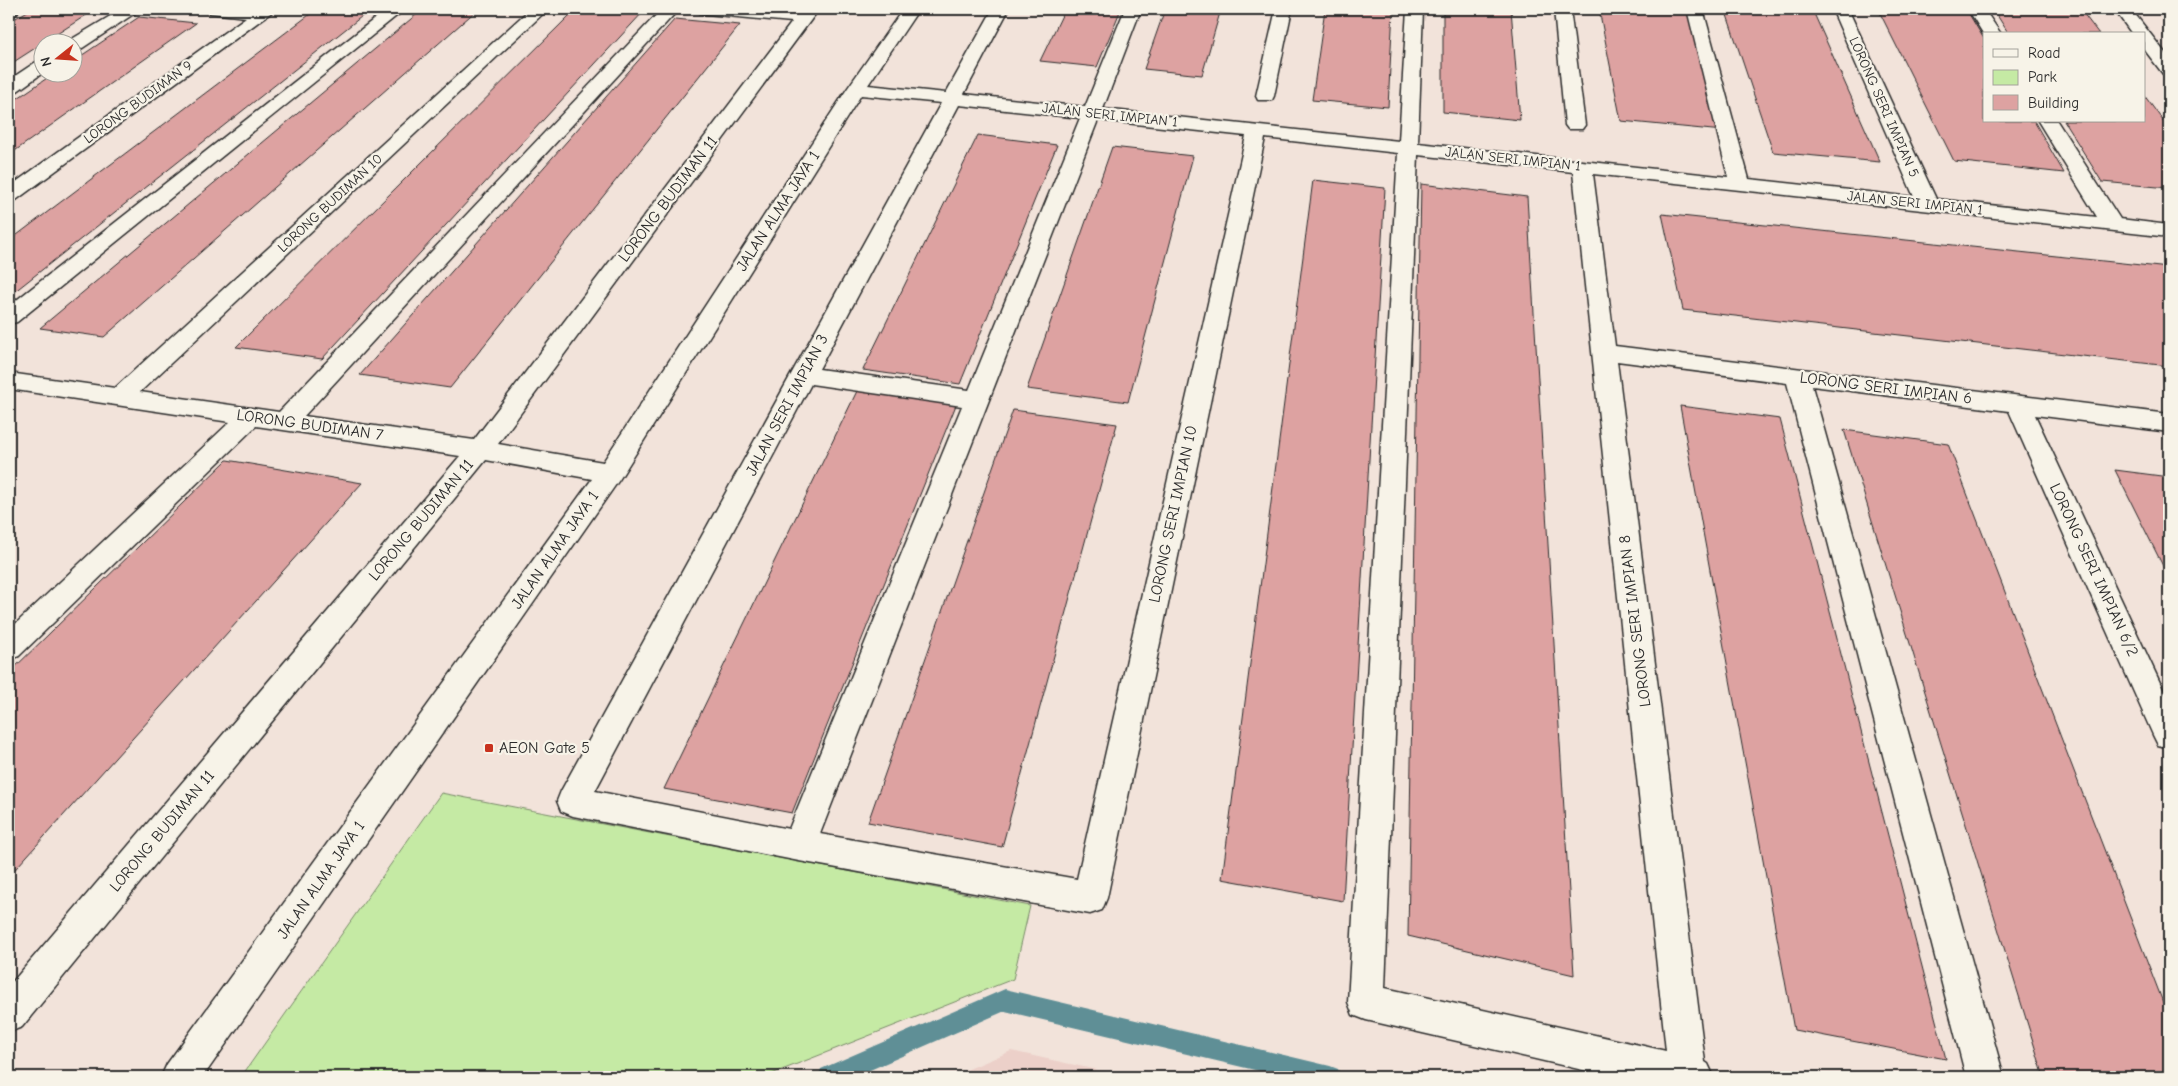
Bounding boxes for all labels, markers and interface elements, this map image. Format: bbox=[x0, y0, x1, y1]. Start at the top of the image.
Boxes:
north arrow bbox=[32, 32, 82, 82]
legend bbox=[1983, 32, 2146, 122]
street label: LORONG SERI IMPIAN 5 bbox=[1845, 34, 1923, 180]
text: Road bbox=[2028, 44, 2060, 62]
text: N bbox=[37, 55, 56, 69]
street label: LORONG BUDIMAN 9 bbox=[80, 57, 196, 147]
text: Park bbox=[2028, 68, 2057, 86]
text: Building bbox=[2028, 94, 2079, 112]
street label: JALAN SERI IMPIAN 1 bbox=[1041, 99, 1179, 131]
street label: LORONG BUDIMAN 11 bbox=[615, 132, 721, 266]
street label: JALAN SERI IMPIAN 1 bbox=[1444, 143, 1582, 175]
street label: JALAN ALMA JAYA 1 bbox=[732, 147, 824, 275]
street label: LORONG BUDIMAN 10 bbox=[274, 150, 386, 256]
street label: JALAN SERI IMPIAN 1 bbox=[1846, 187, 1984, 219]
street label: JALAN SERI IMPIAN 3 bbox=[742, 331, 832, 479]
street label: LORONG SERI IMPIAN 6 bbox=[1799, 369, 1973, 407]
street label: LORONG BUDIMAN 7 bbox=[235, 406, 385, 444]
street label: LORONG SERI IMPIAN 10 bbox=[1145, 424, 1201, 604]
street label: LORONG BUDIMAN 11 bbox=[365, 456, 477, 584]
street label: LORONG SERI IMPIAN 6/2 bbox=[2046, 481, 2142, 659]
street label: JALAN ALMA JAYA 1 bbox=[508, 488, 602, 612]
street label: LORONG SERI IMPIAN 8 bbox=[1616, 534, 1654, 708]
place label: AEON Gate 5 bbox=[499, 739, 590, 757]
marker: AEON Gate 5 bbox=[483, 742, 495, 754]
street label: LORONG BUDIMAN 11 bbox=[106, 767, 218, 895]
street label: JALAN ALMA JAYA 1 bbox=[274, 818, 368, 942]

